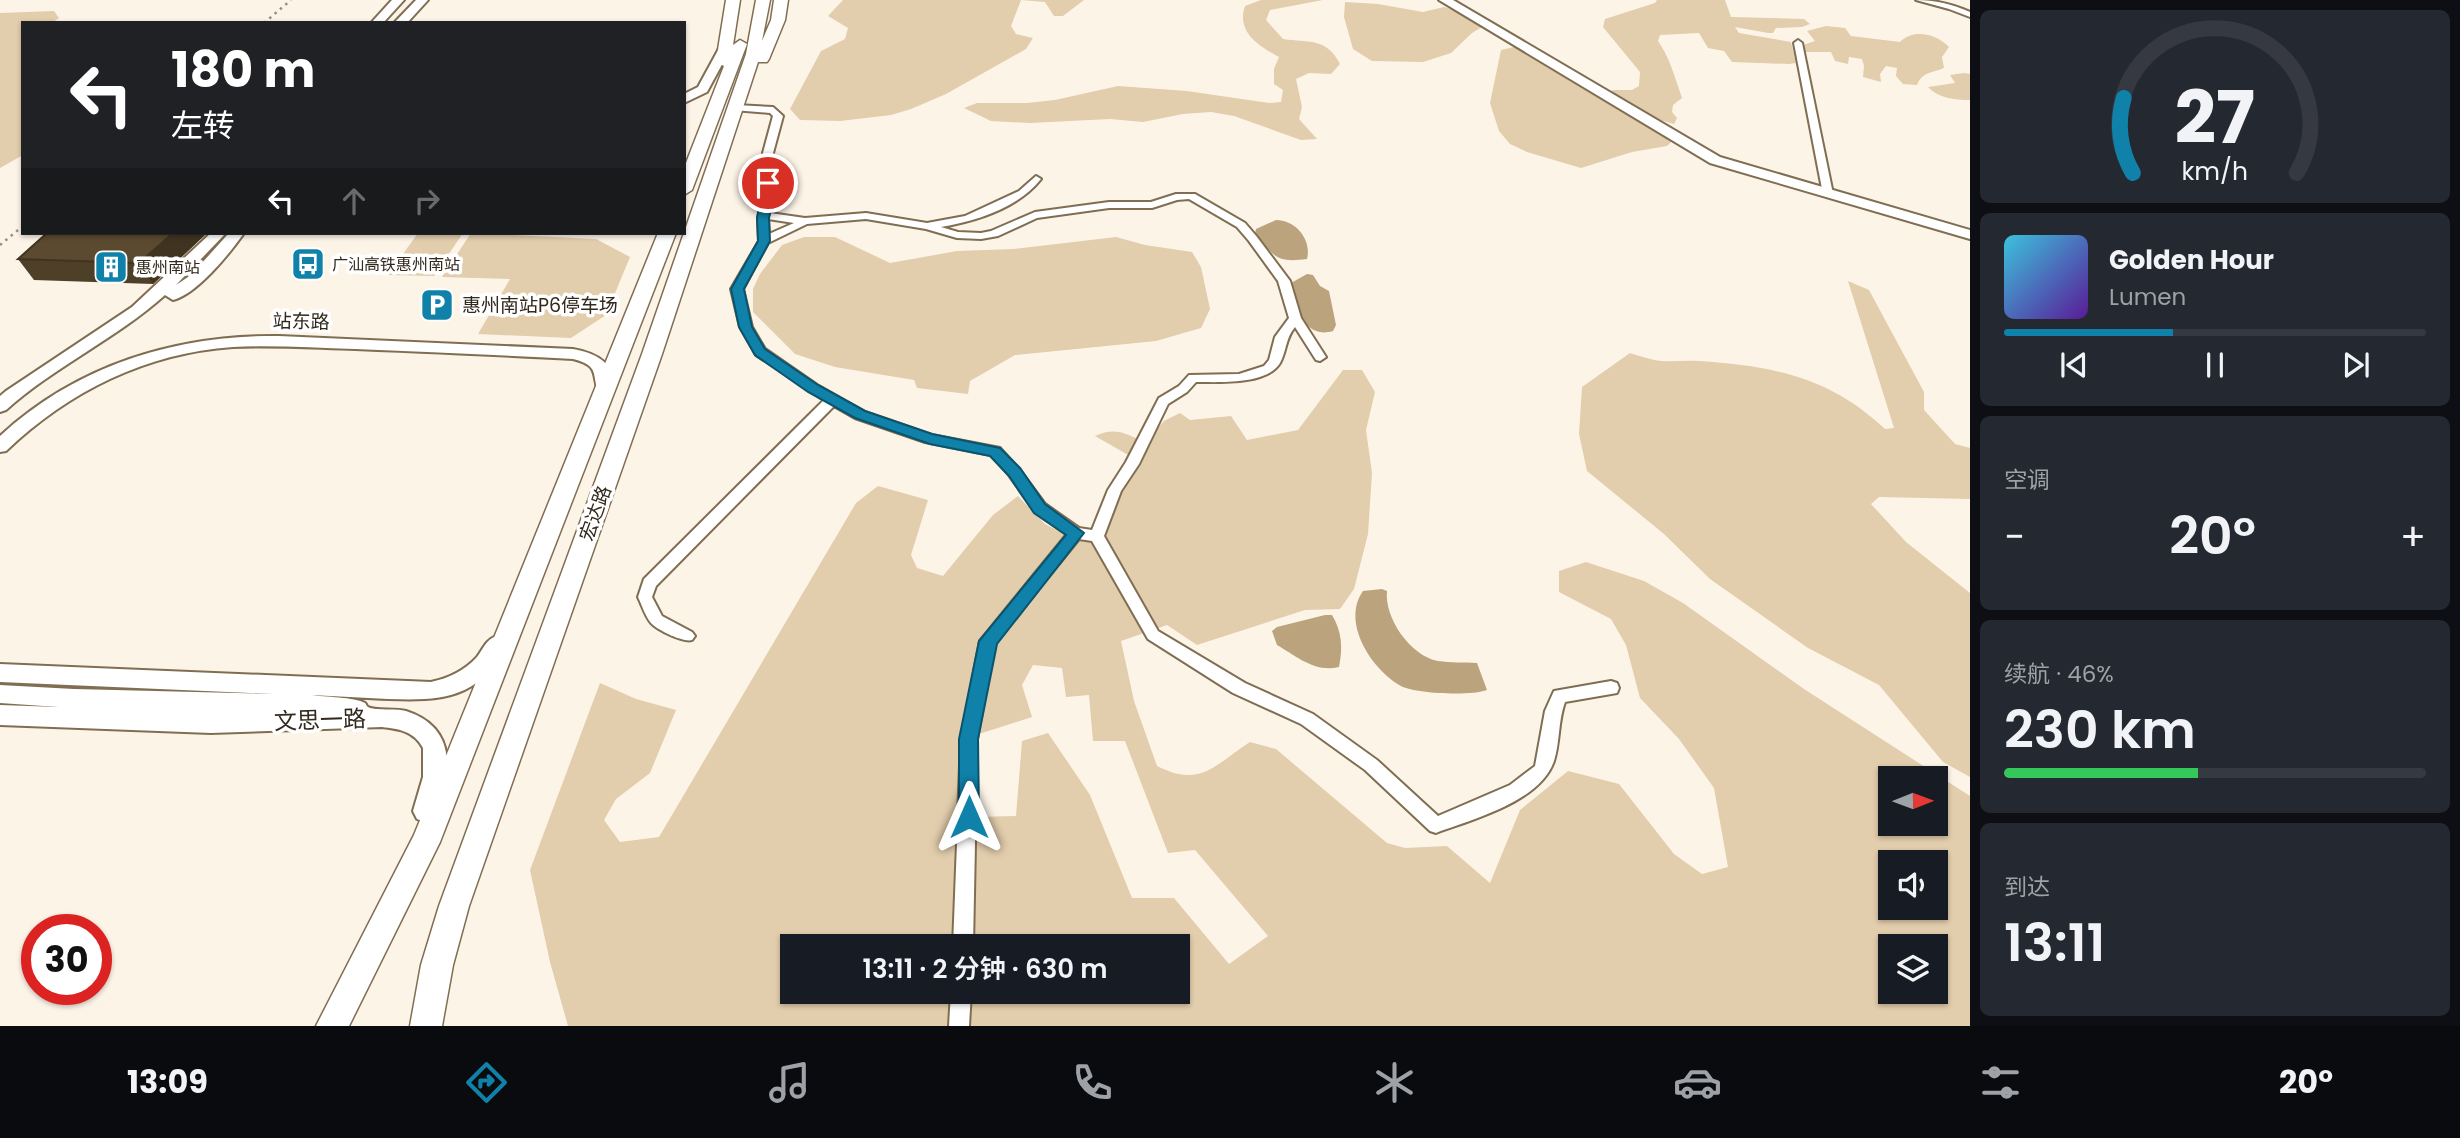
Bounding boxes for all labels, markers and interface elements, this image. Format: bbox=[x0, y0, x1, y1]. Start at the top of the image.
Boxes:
text: 180 m bbox=[171, 36, 315, 104]
icon: left bbox=[56, 49, 147, 140]
text: 27 bbox=[2175, 67, 2255, 168]
text: 左转 bbox=[171, 103, 235, 148]
pin bbox=[738, 153, 798, 213]
text: km/h bbox=[2182, 153, 2248, 188]
icon: arrive bbox=[749, 164, 787, 202]
icon: left bbox=[262, 182, 300, 220]
icon: ahead bbox=[335, 182, 373, 220]
icon: right bbox=[408, 182, 446, 220]
text: Golden Hour bbox=[2109, 242, 2274, 278]
bus stop icon: 广汕高铁惠州南站 bbox=[289, 245, 327, 283]
building icon: 惠州南站 bbox=[92, 248, 130, 286]
place label: 广汕高铁惠州南站 bbox=[332, 253, 460, 276]
place label: 惠州南站 bbox=[136, 256, 200, 279]
text: Lumen bbox=[2109, 281, 2186, 313]
parking icon: 惠州南站P6停车场 bbox=[418, 286, 456, 324]
place label: 惠州南站P6停车场 bbox=[462, 292, 618, 319]
street label: 站东路 bbox=[272, 308, 330, 335]
icon: previous bbox=[2055, 346, 2093, 384]
icon: pause bbox=[2196, 346, 2234, 384]
icon: next bbox=[2337, 346, 2375, 384]
text: 空调 bbox=[2004, 464, 2050, 496]
street label: 宏达路 bbox=[573, 482, 618, 545]
text: 20° bbox=[2169, 499, 2256, 572]
text: − bbox=[2004, 510, 2025, 563]
text: + bbox=[2400, 510, 2426, 563]
text: 续航 · 46% bbox=[2004, 658, 2114, 690]
text: 230 km bbox=[2004, 693, 2196, 766]
street label: 文思一路 bbox=[273, 702, 367, 738]
north arrow bbox=[1878, 766, 1948, 836]
map controls bbox=[1878, 766, 1948, 1004]
position arrow bbox=[932, 780, 1006, 854]
button: sound bbox=[1878, 850, 1948, 920]
text: 到达 bbox=[2004, 871, 2050, 903]
text: 13:11 bbox=[2004, 906, 2105, 979]
speed limit sign: 30 bbox=[21, 914, 112, 1005]
button: layers bbox=[1878, 934, 1948, 1004]
text: 13:11 · 2 分钟 · 630 m bbox=[863, 951, 1108, 987]
icon: directions bbox=[462, 1058, 511, 1107]
icon: music bbox=[765, 1058, 814, 1107]
icon: phone bbox=[1068, 1058, 1117, 1107]
icon: climate bbox=[1370, 1058, 1419, 1107]
icon: car bbox=[1673, 1058, 1722, 1107]
icon: filters bbox=[1976, 1058, 2025, 1107]
text: 13:09 bbox=[127, 1059, 208, 1104]
text: 20° bbox=[2279, 1059, 2333, 1104]

